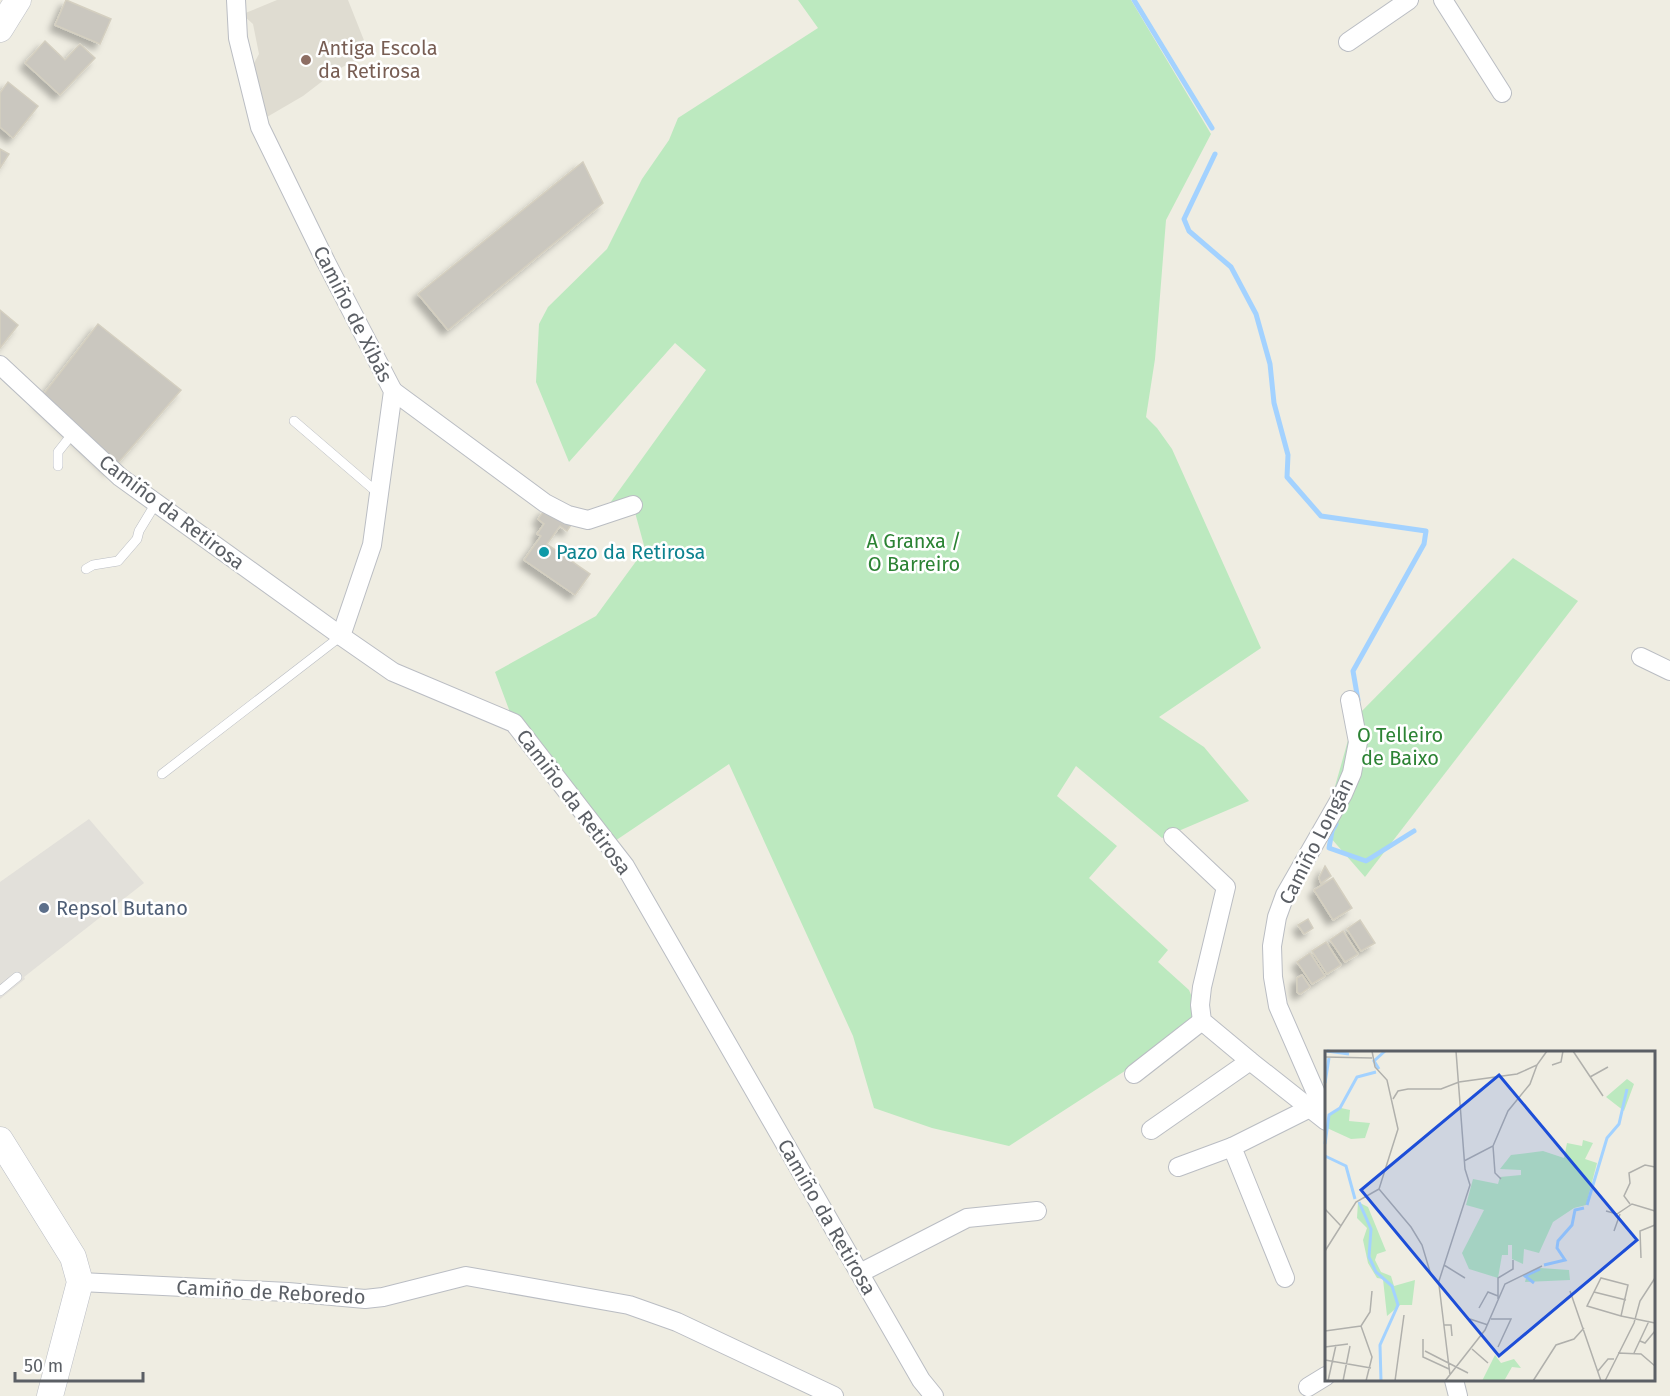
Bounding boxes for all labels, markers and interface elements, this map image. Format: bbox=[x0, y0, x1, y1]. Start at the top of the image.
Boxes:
place label: Antiga Escola da Retirosa bbox=[318, 36, 438, 83]
marker: Antiga Escola da Retirosa bbox=[299, 53, 313, 67]
street label: Camiño de Xibás bbox=[308, 242, 398, 386]
street label: Camiño da Retirosa bbox=[95, 449, 249, 575]
park label: A Granxa / O Barreiro bbox=[867, 529, 961, 576]
place label: Pazo da Retirosa bbox=[556, 540, 706, 564]
marker: Pazo da Retirosa bbox=[537, 545, 551, 559]
park label: O Telleiro de Baixo bbox=[1357, 723, 1443, 770]
street label: Camiño da Retirosa bbox=[511, 725, 637, 879]
street label: Camiño Longán bbox=[1274, 774, 1358, 908]
place label: Repsol Butano bbox=[56, 896, 188, 920]
marker: Repsol Butano bbox=[37, 901, 51, 915]
inset map bbox=[1325, 1051, 1655, 1381]
street label: Camiño da Retirosa bbox=[773, 1135, 881, 1299]
street label: Camiño de Reboredo bbox=[176, 1275, 366, 1309]
scale bar bbox=[15, 1345, 142, 1383]
text: 50 m bbox=[24, 1355, 63, 1377]

